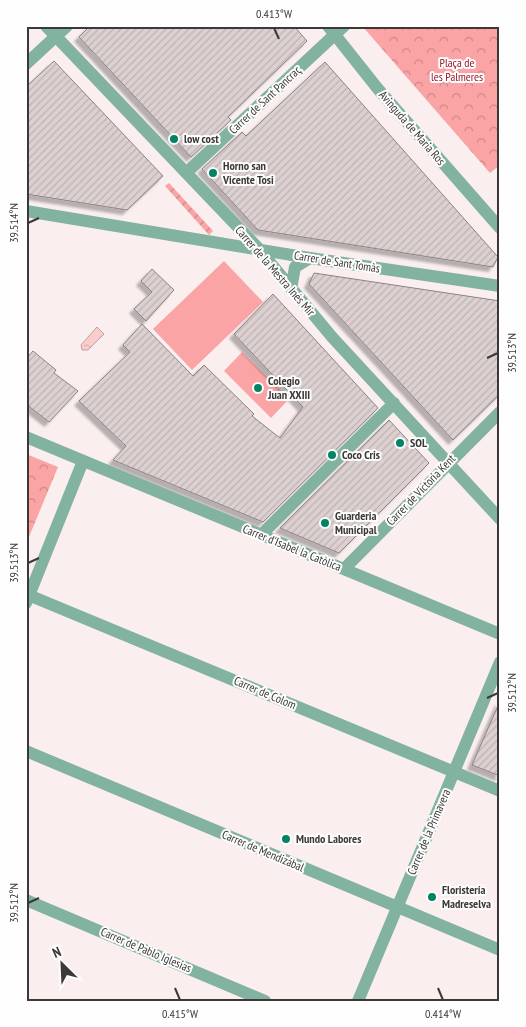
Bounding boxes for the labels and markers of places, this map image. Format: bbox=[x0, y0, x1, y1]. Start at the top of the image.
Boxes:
place label: low cost bbox=[184, 131, 219, 146]
marker: low cost bbox=[168, 133, 180, 145]
place label: Horno san Vicente Tosi bbox=[222, 158, 274, 187]
marker: Horno san Vicente Tosi bbox=[207, 167, 219, 179]
place label: Colegio Juan XXIII bbox=[267, 373, 310, 402]
marker: Colegio Juan XXIII bbox=[252, 382, 264, 394]
place label: SOL bbox=[410, 435, 427, 450]
marker: SOL bbox=[394, 437, 406, 449]
place label: Coco Cris bbox=[342, 447, 380, 462]
marker: Coco Cris bbox=[326, 449, 338, 461]
place label: Guarderia Municipal bbox=[335, 508, 377, 537]
marker: Guarderia Municipal bbox=[319, 517, 331, 529]
place label: Mundo Labores bbox=[296, 831, 361, 846]
marker: Mundo Labores bbox=[280, 833, 292, 845]
place label: Floristería Madreselva bbox=[442, 882, 491, 911]
marker: Floristería Madreselva bbox=[426, 891, 438, 903]

